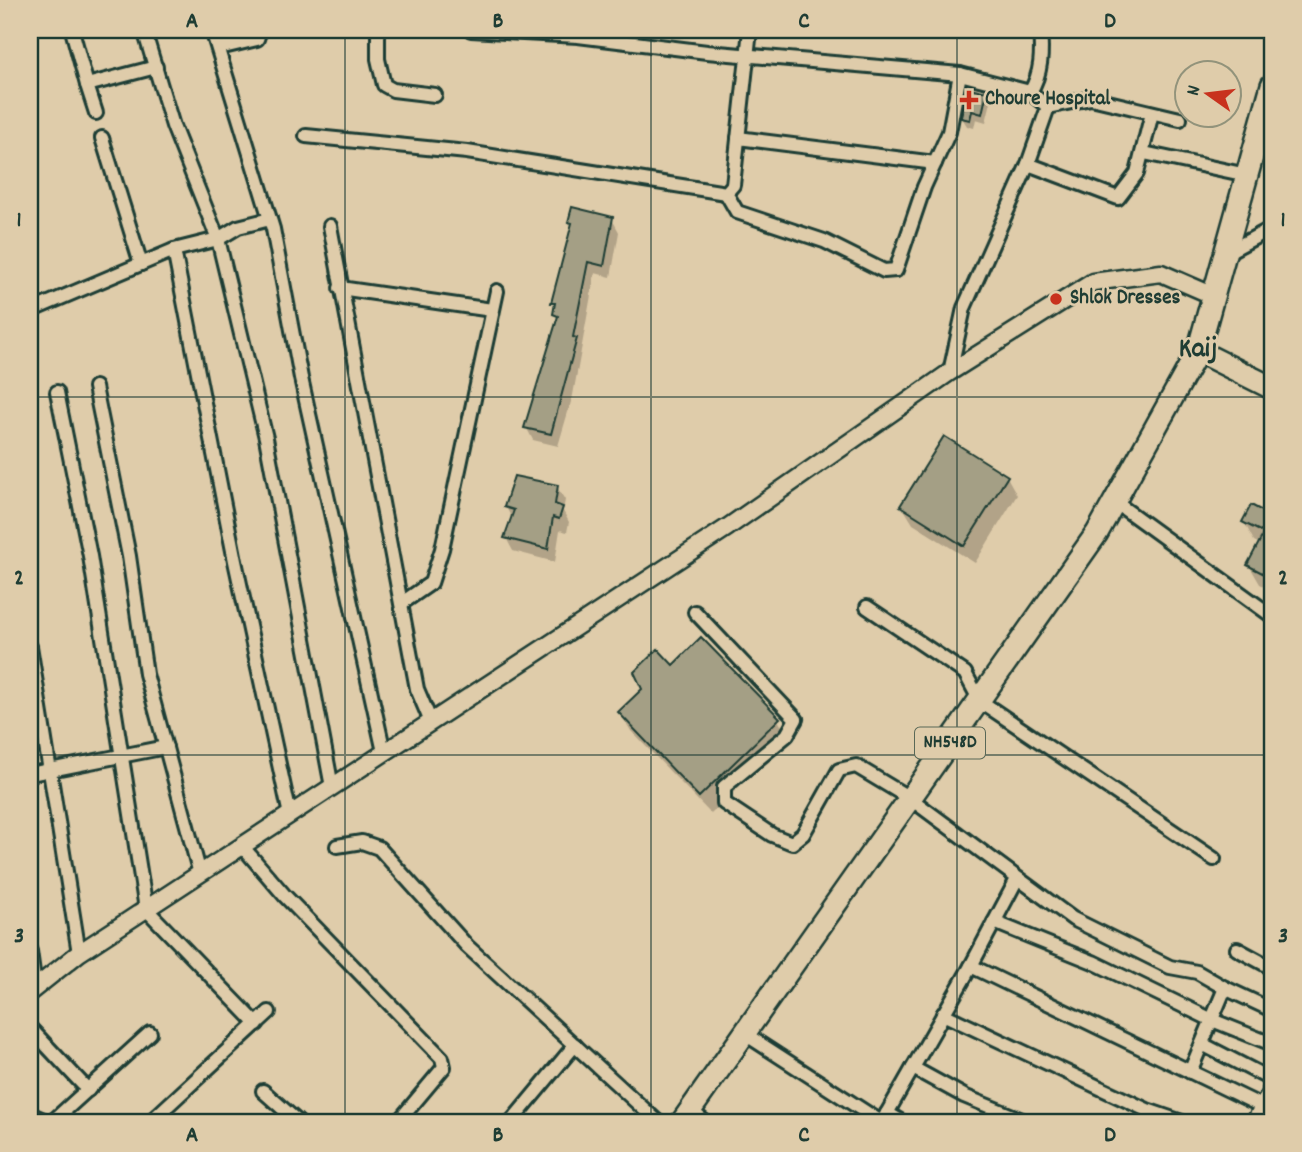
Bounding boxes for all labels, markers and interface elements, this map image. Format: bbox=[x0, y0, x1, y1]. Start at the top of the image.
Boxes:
text: A bbox=[186, 6, 198, 39]
text: B bbox=[493, 6, 504, 39]
text: C bbox=[798, 6, 810, 39]
text: D bbox=[1104, 6, 1116, 39]
north arrow bbox=[1172, 60, 1242, 130]
text: N bbox=[1181, 83, 1209, 99]
place label: Choure Hospital bbox=[985, 85, 1111, 115]
marker: Choure Hospital bbox=[959, 90, 979, 110]
text: 1 bbox=[16, 205, 22, 238]
text: 1 bbox=[1280, 205, 1286, 238]
place label: Shlok Dresses bbox=[1070, 284, 1180, 314]
marker: Shlok Dresses bbox=[1048, 291, 1064, 307]
district label: Kaij bbox=[1179, 331, 1217, 371]
text: 2 bbox=[14, 563, 24, 596]
text: 2 bbox=[1278, 563, 1288, 596]
road number: NH548D bbox=[915, 728, 985, 758]
text: 3 bbox=[14, 921, 24, 954]
text: 3 bbox=[1278, 921, 1288, 954]
text: A bbox=[186, 1120, 198, 1152]
text: B bbox=[493, 1120, 504, 1152]
text: C bbox=[798, 1120, 810, 1152]
text: D bbox=[1104, 1120, 1116, 1152]

